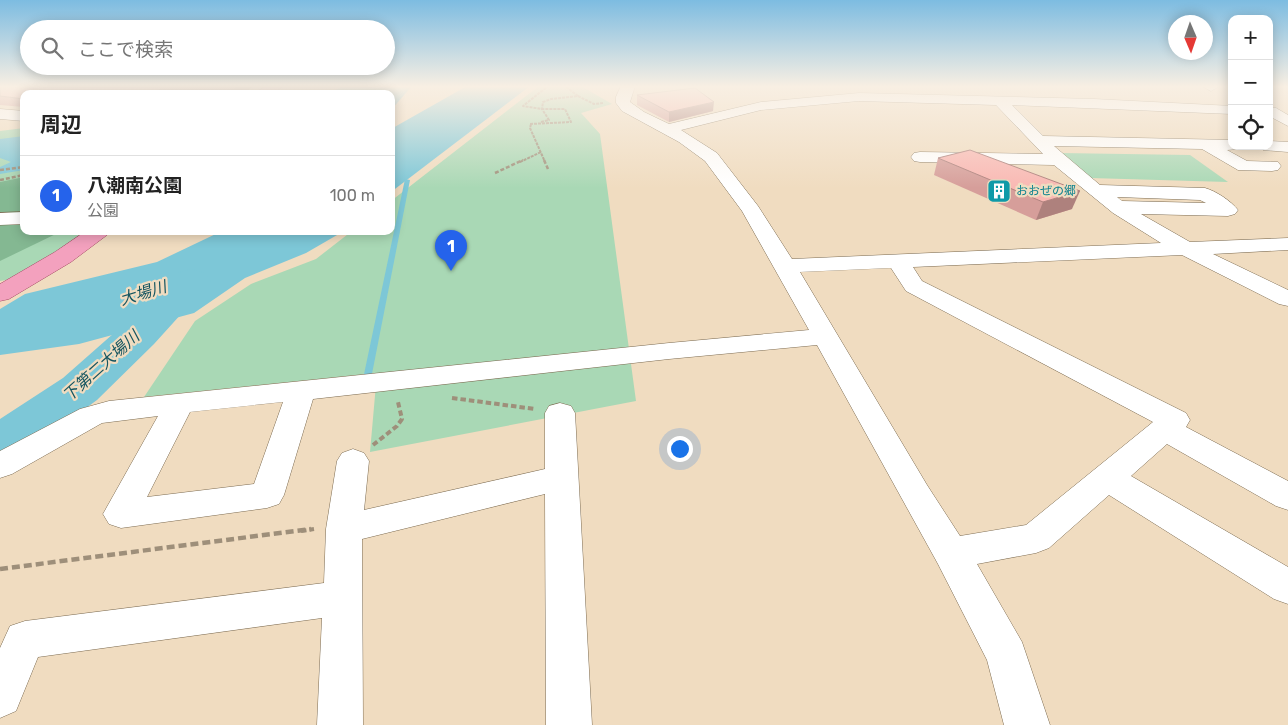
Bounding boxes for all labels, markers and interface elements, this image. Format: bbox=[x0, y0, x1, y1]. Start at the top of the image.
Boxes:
north arrow bbox=[1168, 15, 1213, 60]
map controls bbox=[1228, 15, 1273, 150]
button: + bbox=[1228, 15, 1273, 60]
search box bbox=[20, 20, 395, 75]
icon: search bbox=[38, 34, 66, 62]
text: ここで検索 bbox=[78, 38, 173, 61]
button: − bbox=[1228, 60, 1273, 105]
button: locate bbox=[1228, 105, 1273, 150]
text: 周辺 bbox=[40, 112, 82, 137]
text: 八潮南公園 bbox=[87, 174, 182, 197]
building icon: おおぜの郷 bbox=[986, 178, 1012, 204]
place label: おおぜの郷 bbox=[1016, 184, 1076, 198]
text: 1 bbox=[52, 186, 60, 205]
text: 100 m bbox=[330, 186, 375, 205]
text: 公園 bbox=[87, 201, 119, 220]
pin: 1 bbox=[435, 230, 467, 271]
water label: 大場川 bbox=[117, 276, 171, 309]
water label: 下第二大場川 bbox=[59, 325, 145, 405]
your location bbox=[667, 436, 693, 462]

